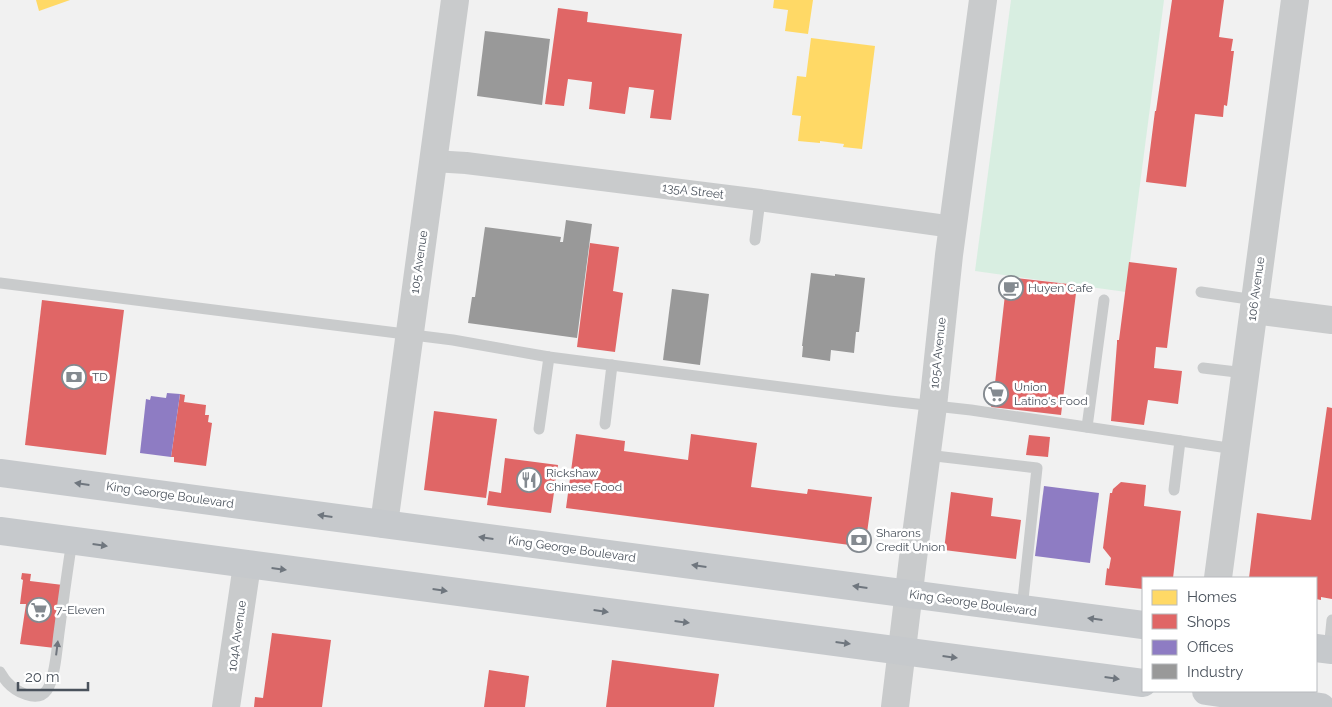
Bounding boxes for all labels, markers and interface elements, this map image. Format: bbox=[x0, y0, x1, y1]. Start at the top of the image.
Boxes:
street label: 135A Street bbox=[661, 180, 725, 202]
street label: 105 Avenue bbox=[408, 229, 430, 295]
street label: 106 Avenue bbox=[1245, 256, 1267, 322]
cafe icon: Huyen Cafe bbox=[998, 275, 1024, 301]
place label: Huyen Cafe bbox=[1028, 281, 1093, 295]
street label: 105A Avenue bbox=[927, 317, 949, 389]
bank icon: TD bbox=[61, 364, 87, 390]
place label: TD bbox=[92, 370, 108, 384]
place label: Union Latino's Food bbox=[1014, 380, 1088, 408]
supermarket icon: Union Latino's Food bbox=[983, 381, 1009, 407]
place label: Rickshaw Chinese Food bbox=[546, 466, 622, 494]
restaurant icon: Rickshaw Chinese Food bbox=[516, 467, 542, 493]
one-way arrow bbox=[74, 479, 90, 487]
street label: King George Boulevard bbox=[105, 479, 235, 511]
one-way arrow bbox=[317, 512, 333, 520]
place label: Sharons Credit Union bbox=[876, 526, 945, 554]
bank icon: Sharons Credit Union bbox=[846, 527, 872, 553]
street label: King George Boulevard bbox=[507, 533, 637, 565]
one-way arrow bbox=[478, 534, 494, 542]
one-way arrow bbox=[93, 541, 109, 549]
one-way arrow bbox=[691, 562, 707, 570]
one-way arrow bbox=[271, 565, 287, 573]
legend bbox=[1142, 577, 1317, 692]
one-way arrow bbox=[852, 583, 868, 591]
one-way arrow bbox=[432, 586, 448, 594]
street label: King George Boulevard bbox=[908, 587, 1038, 619]
text: Homes bbox=[1187, 588, 1237, 606]
supermarket icon: 7-Eleven bbox=[26, 597, 52, 623]
street label: 104A Avenue bbox=[225, 600, 249, 672]
place label: 7-Eleven bbox=[56, 603, 105, 617]
one-way arrow bbox=[593, 607, 609, 615]
text: Shops bbox=[1187, 613, 1230, 631]
one-way arrow bbox=[1087, 614, 1103, 622]
one-way arrow bbox=[674, 618, 690, 626]
text: Offices bbox=[1187, 638, 1234, 656]
one-way arrow bbox=[836, 639, 852, 647]
one-way arrow bbox=[53, 640, 61, 656]
one-way arrow bbox=[943, 653, 959, 661]
scale bar bbox=[18, 660, 88, 692]
text: Industry bbox=[1187, 663, 1243, 681]
text: 20 m bbox=[25, 668, 60, 686]
one-way arrow bbox=[1104, 674, 1120, 682]

